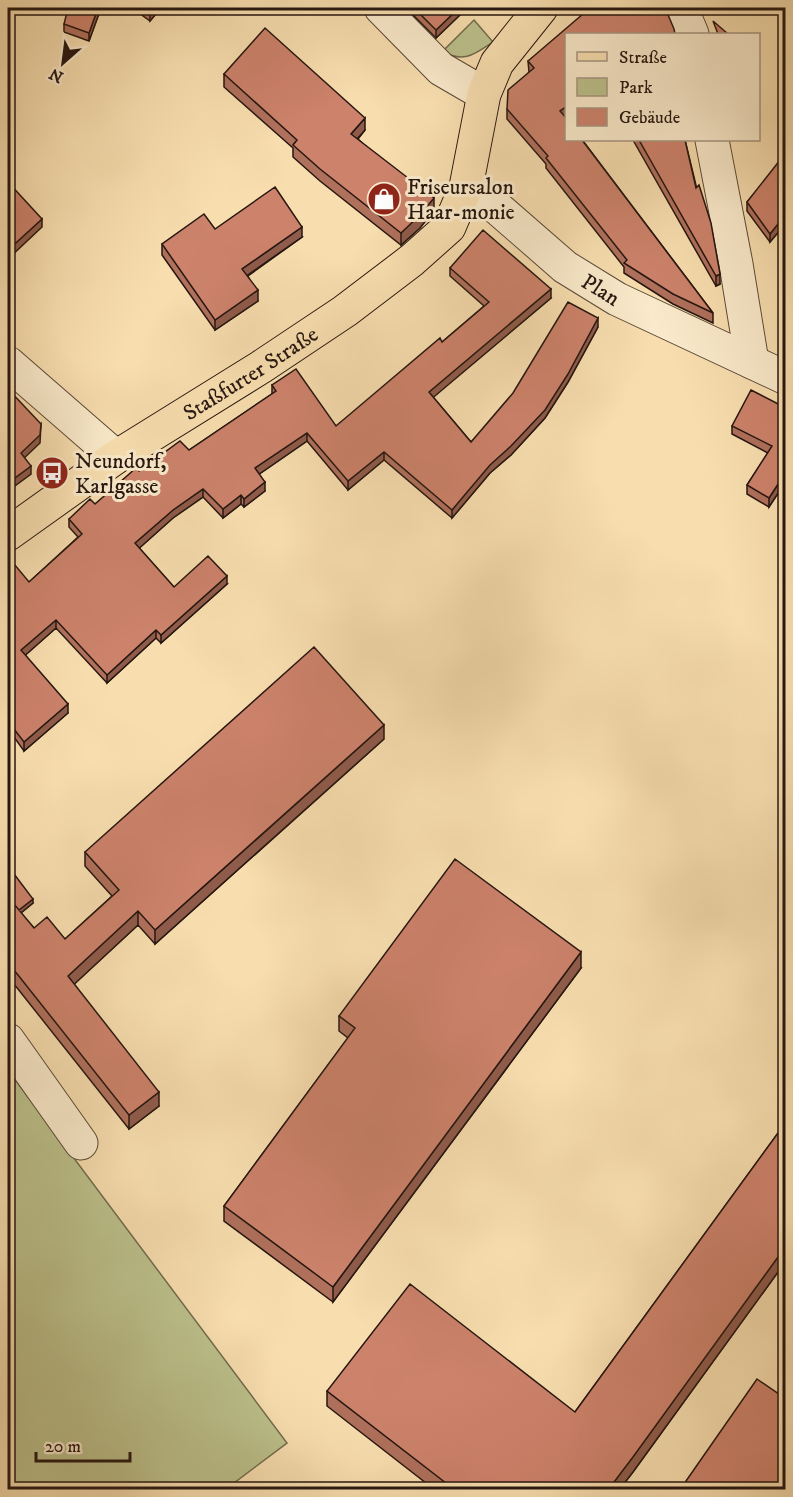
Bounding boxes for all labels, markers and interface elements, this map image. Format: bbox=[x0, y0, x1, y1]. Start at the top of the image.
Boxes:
north arrow bbox=[33, 33, 93, 93]
legend bbox=[565, 33, 760, 141]
text: Straße bbox=[619, 47, 667, 69]
text: N bbox=[46, 63, 67, 87]
text: Park bbox=[619, 77, 653, 99]
text: Gebäude bbox=[619, 107, 680, 129]
place label: Friseursalon Haar-monie bbox=[407, 174, 515, 226]
shop icon: Friseursalon Haar-monie bbox=[366, 181, 402, 217]
street label: Plan bbox=[576, 268, 625, 313]
street label: Staßfurter Straße bbox=[178, 321, 323, 427]
place label: Neundorf, Karlgasse bbox=[75, 448, 167, 500]
bus stop icon: Neundorf, Karlgasse bbox=[34, 455, 70, 491]
scale bar bbox=[36, 1425, 130, 1463]
text: 20 m bbox=[45, 1436, 81, 1458]

